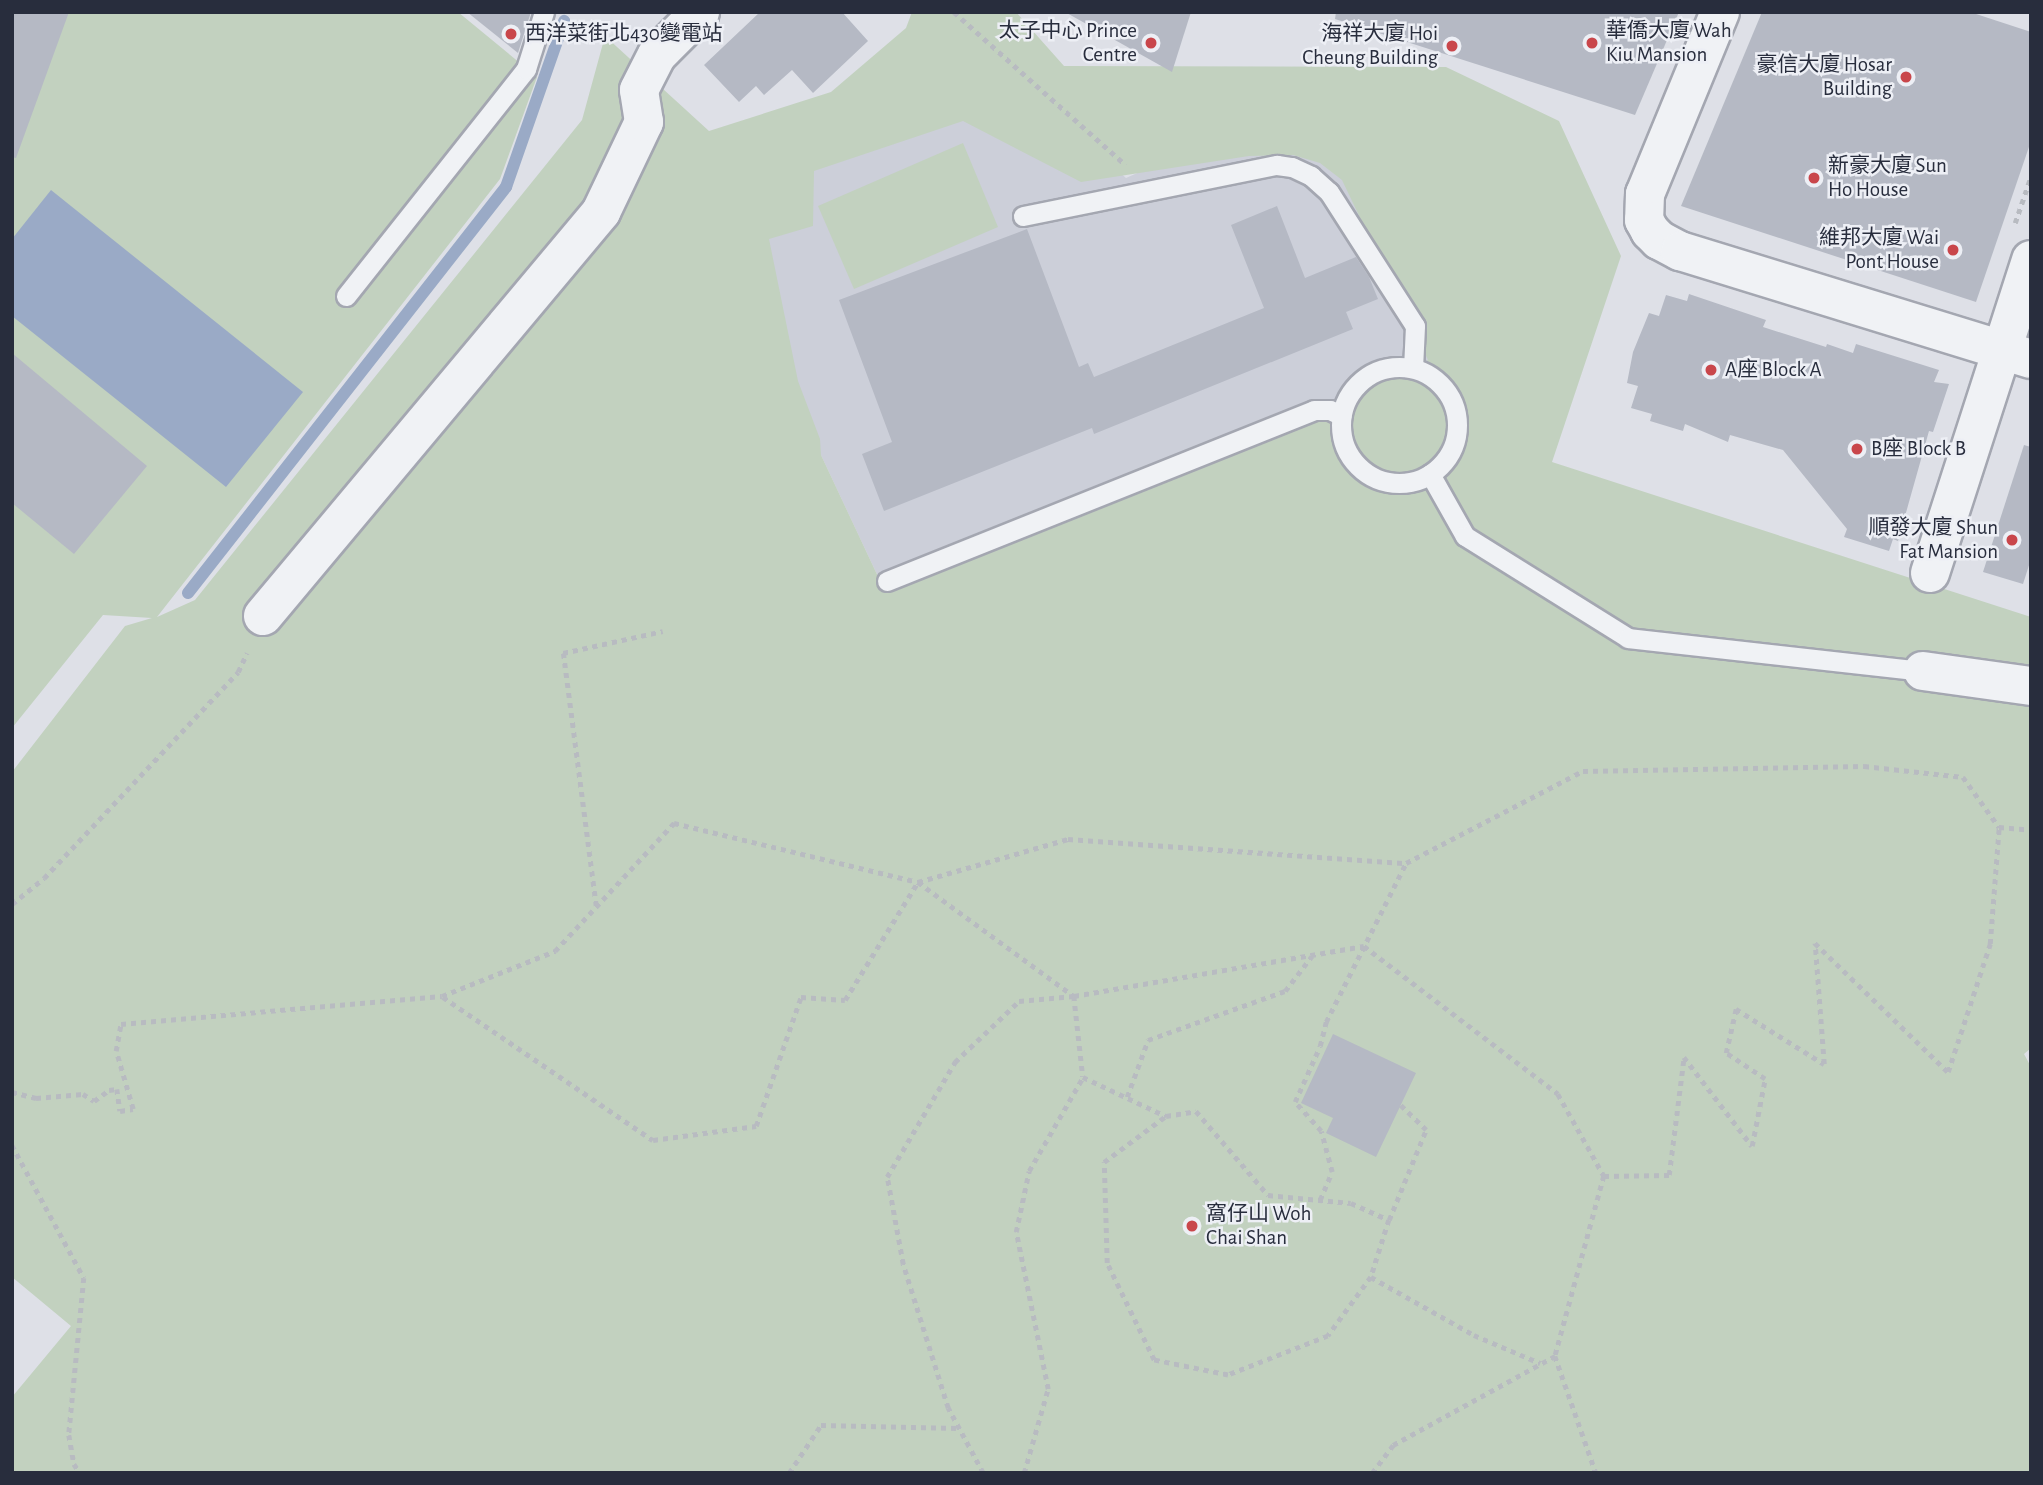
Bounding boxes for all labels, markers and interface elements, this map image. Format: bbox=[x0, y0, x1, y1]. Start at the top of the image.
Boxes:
place label: 太子中心 Prince Centre bbox=[998, 18, 1137, 68]
place label: 華僑大廈 Wah Kiu Mansion bbox=[1606, 18, 1732, 68]
place label: 西洋菜街北430變電站 bbox=[525, 21, 723, 47]
place label: 海祥大廈 Hoi Cheung Building bbox=[1302, 21, 1438, 71]
marker: 西洋菜街北430變電站 bbox=[503, 26, 519, 42]
marker: 太子中心 Prince Centre bbox=[1143, 35, 1159, 51]
marker: 華僑大廈 Wah Kiu Mansion bbox=[1584, 35, 1600, 51]
marker: 海祥大廈 Hoi Cheung Building bbox=[1444, 38, 1460, 54]
place label: 豪信大廈 Hosar Building bbox=[1756, 52, 1892, 102]
marker: 豪信大廈 Hosar Building bbox=[1898, 69, 1914, 85]
place label: 新豪大廈 Sun Ho House bbox=[1828, 153, 1947, 203]
marker: 新豪大廈 Sun Ho House bbox=[1806, 170, 1822, 186]
place label: 維邦大廈 Wai Pont House bbox=[1819, 225, 1939, 275]
marker: 維邦大廈 Wai Pont House bbox=[1945, 242, 1961, 258]
place label: A座 Block A bbox=[1725, 357, 1822, 383]
marker: A座 Block A bbox=[1703, 362, 1719, 378]
place label: B座 Block B bbox=[1871, 436, 1966, 462]
marker: B座 Block B bbox=[1849, 441, 1865, 457]
place label: 順發大廈 Shun Fat Mansion bbox=[1869, 515, 1998, 565]
marker: 順發大廈 Shun Fat Mansion bbox=[2004, 532, 2020, 548]
place label: 窩仔山 Woh Chai Shan bbox=[1206, 1201, 1312, 1251]
marker: 窩仔山 Woh Chai Shan bbox=[1184, 1218, 1200, 1234]

